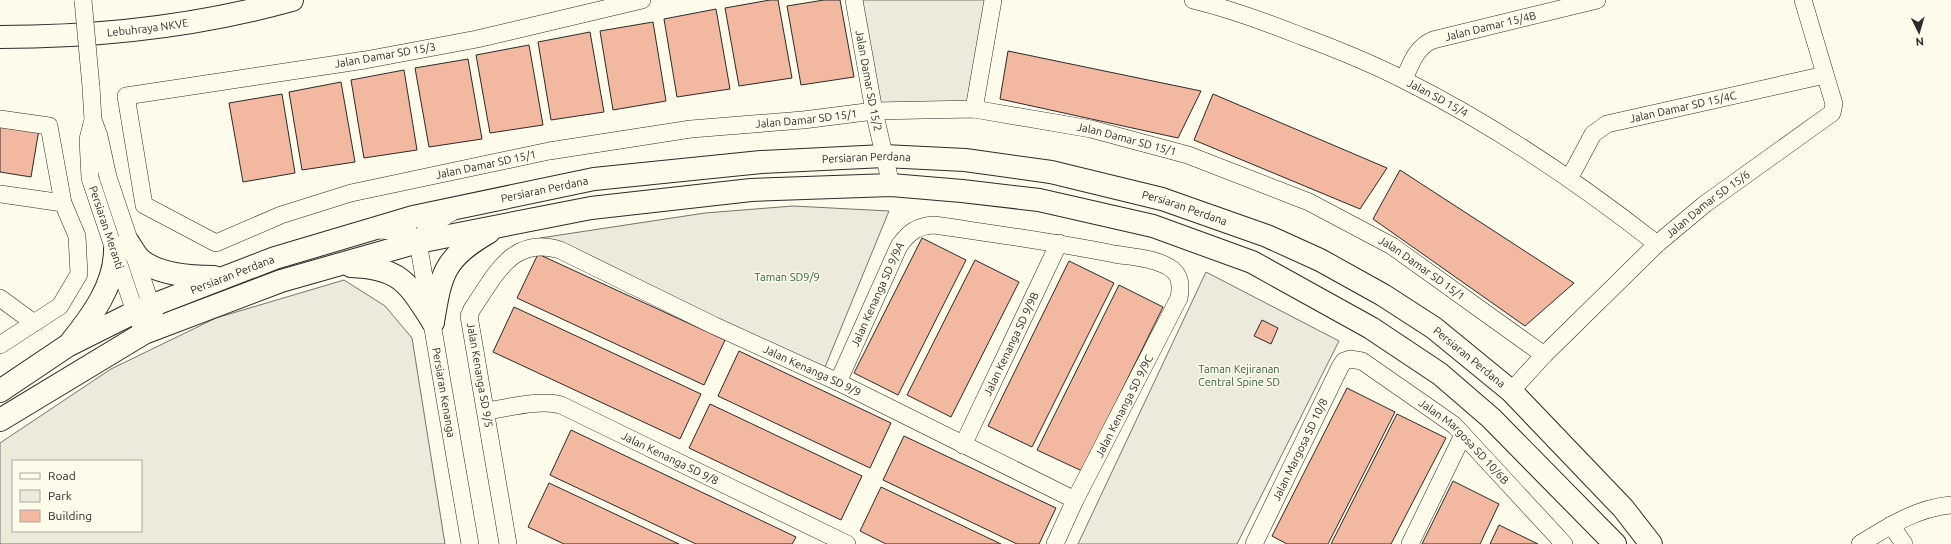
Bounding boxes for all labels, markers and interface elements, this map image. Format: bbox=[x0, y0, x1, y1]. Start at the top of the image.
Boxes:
street label: Jalan Damar 15/4B bbox=[1444, 9, 1537, 43]
north arrow bbox=[1899, 12, 1939, 52]
street label: Lebuhraya NKVE bbox=[106, 17, 189, 38]
street label: Jalan Damar SD 15/2 bbox=[854, 29, 884, 132]
text: N bbox=[1915, 36, 1924, 48]
street label: Jalan Damar SD 15/3 bbox=[334, 40, 436, 70]
street label: Jalan SD 15/4 bbox=[1405, 77, 1470, 119]
street label: Jalan Damar SD 15/4C bbox=[1628, 89, 1738, 125]
street label: Jalan Damar SD 15/1 bbox=[755, 107, 858, 130]
street label: Jalan Damar SD 15/1 bbox=[1076, 121, 1178, 158]
street label: Jalan Damar SD 15/1 bbox=[434, 148, 537, 181]
street label: Persiaran Perdana bbox=[822, 150, 911, 165]
street label: Jalan Damar SD 15/6 bbox=[1664, 168, 1752, 240]
street label: Persiaran Perdana bbox=[500, 174, 589, 204]
street label: Persiaran Meranti bbox=[87, 184, 126, 271]
street label: Persiaran Perdana bbox=[1141, 188, 1229, 227]
street label: Jalan Damar SD 15/1 bbox=[1376, 234, 1467, 302]
street label: Jalan Kenanga SD 9/9A bbox=[849, 239, 907, 349]
street label: Persiaran Perdana bbox=[189, 253, 276, 296]
park label: Taman SD9/9 bbox=[754, 271, 820, 283]
street label: Jalan Kenanga SD 9/9B bbox=[981, 290, 1041, 398]
street label: Jalan Kenanga SD 9/5 bbox=[465, 322, 495, 428]
street label: Persiaran Perdana bbox=[1431, 324, 1508, 390]
street label: Jalan Kenanga SD 9/9 bbox=[761, 343, 863, 398]
street label: Persiaran Kenanga bbox=[430, 347, 458, 439]
street label: Jalan Kenanga SD 9/9C bbox=[1093, 353, 1155, 459]
park label: Taman Kejiranan Central Spine SD bbox=[1198, 363, 1280, 388]
street label: Jalan Margosa SD 10/8 bbox=[1270, 396, 1330, 503]
street label: Jalan Margosa SD 10/6B bbox=[1417, 397, 1511, 486]
street label: Jalan Kenanga SD 9/8 bbox=[620, 429, 721, 487]
legend bbox=[12, 460, 142, 532]
text: Road bbox=[48, 469, 76, 482]
text: Park bbox=[48, 489, 72, 502]
text: Building bbox=[48, 509, 92, 522]

